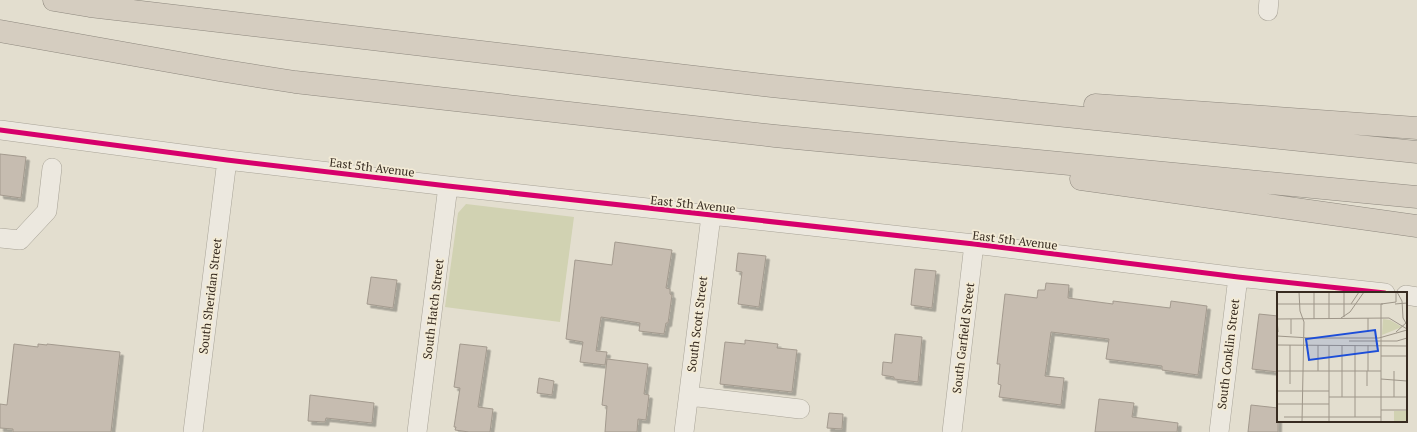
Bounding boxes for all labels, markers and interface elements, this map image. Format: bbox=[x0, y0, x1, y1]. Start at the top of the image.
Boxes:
street label: East 5th Avenue bbox=[329, 154, 415, 180]
street label: East 5th Avenue bbox=[650, 192, 736, 216]
street label: East 5th Avenue bbox=[972, 227, 1058, 253]
street label: South Sheridan Street bbox=[195, 237, 225, 355]
street label: South Hatch Street bbox=[419, 257, 447, 360]
street label: South Scott Street bbox=[684, 275, 710, 373]
street label: South Garfield Street bbox=[949, 281, 977, 394]
inset map bbox=[1277, 292, 1407, 422]
street label: South Conklin Street bbox=[1214, 297, 1242, 410]

